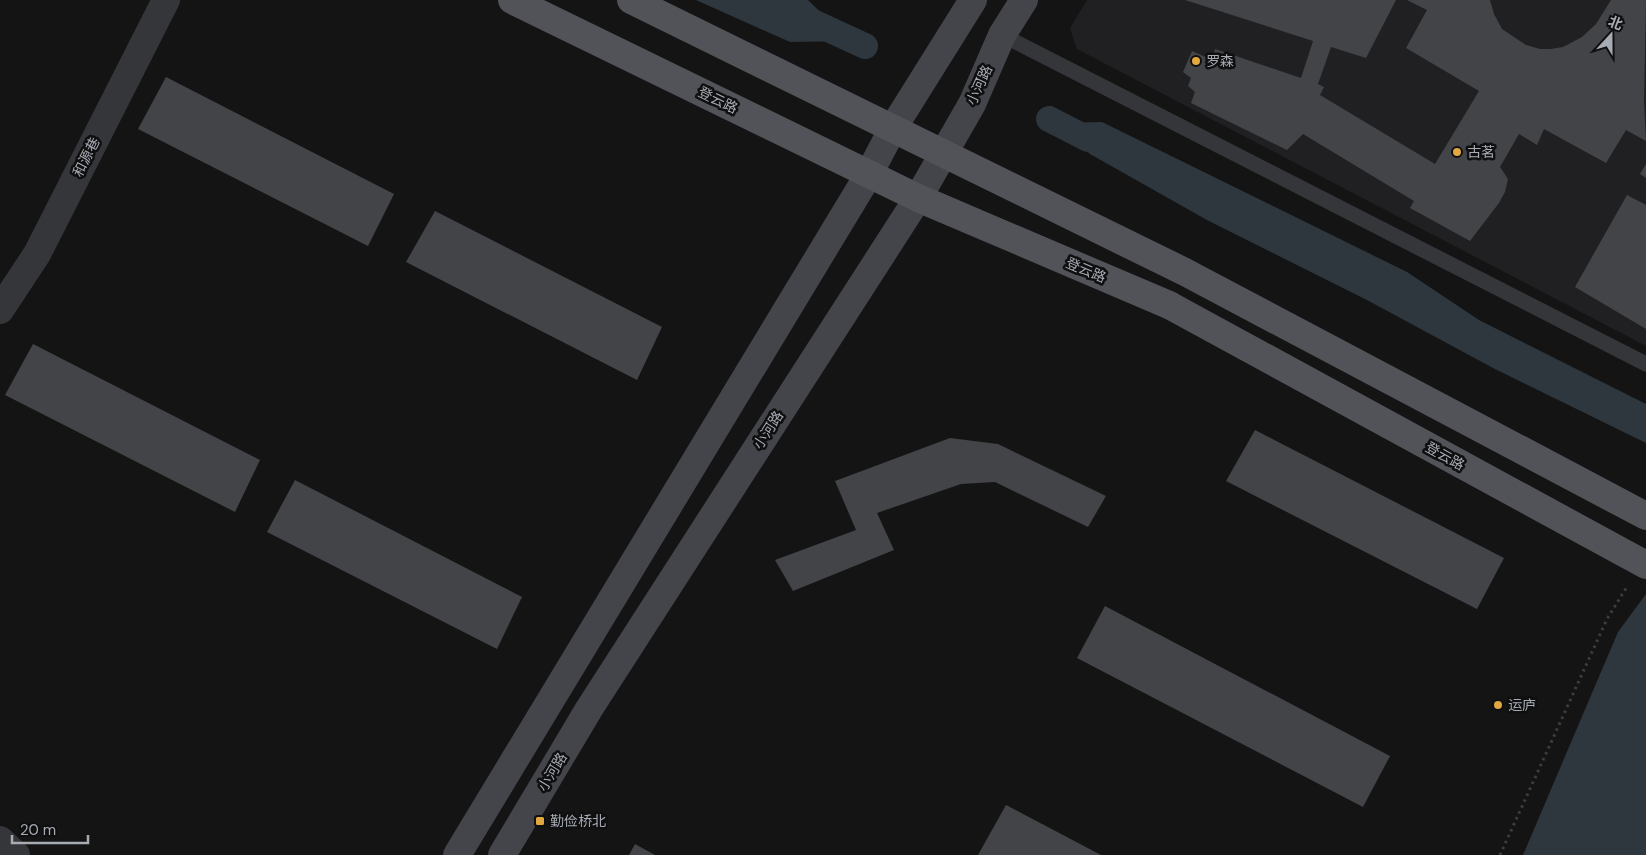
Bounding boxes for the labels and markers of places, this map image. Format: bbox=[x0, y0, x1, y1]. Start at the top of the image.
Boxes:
place label: 罗森 bbox=[1206, 52, 1234, 70]
marker: 罗森 bbox=[1190, 55, 1202, 67]
place label: 古茗 bbox=[1467, 143, 1495, 161]
marker: 古茗 bbox=[1451, 146, 1463, 158]
place label: 运庐 bbox=[1508, 696, 1536, 714]
marker: 运庐 bbox=[1492, 699, 1504, 711]
place label: 勤俭桥北 bbox=[550, 812, 606, 830]
marker: 勤俭桥北 bbox=[534, 815, 546, 827]

